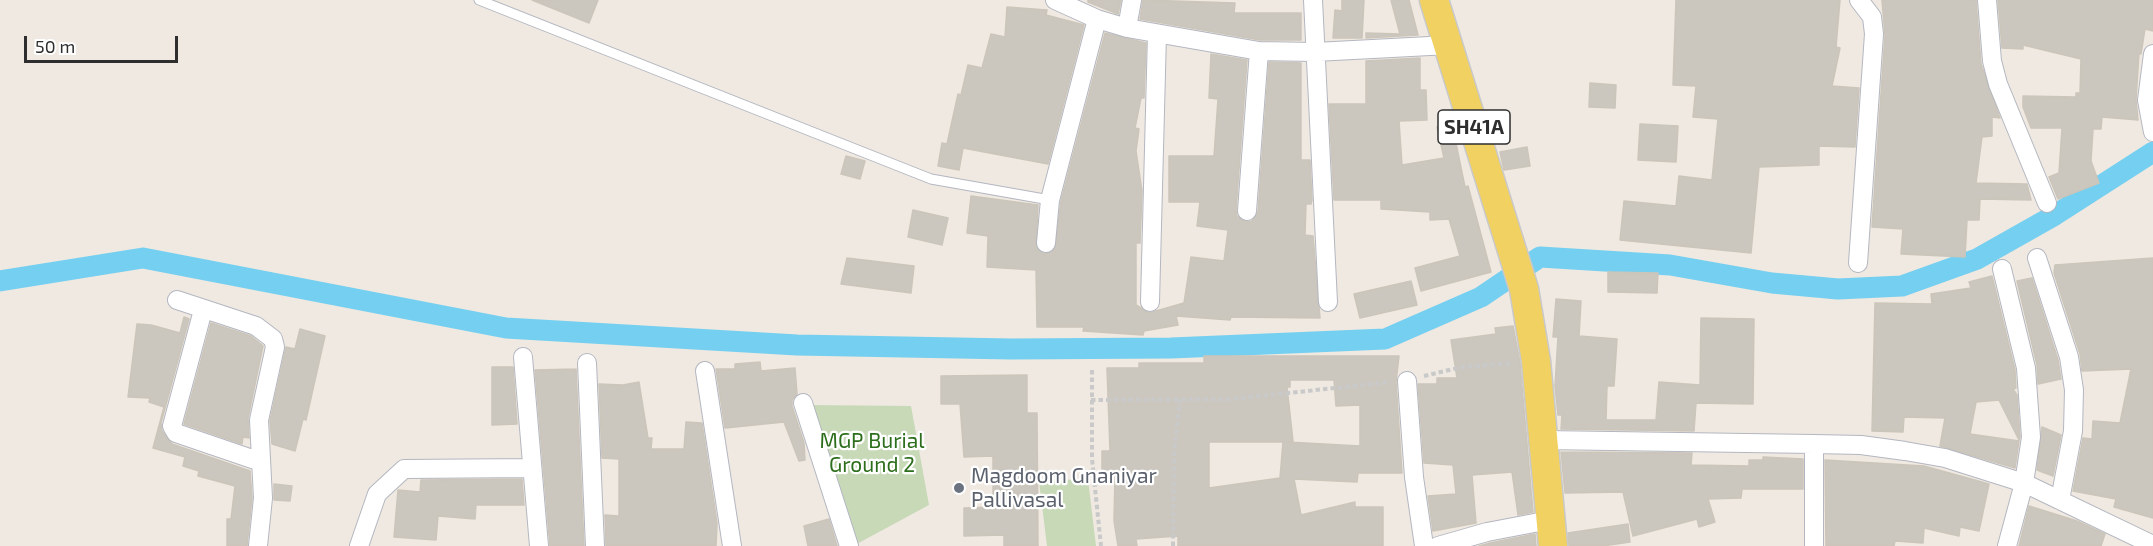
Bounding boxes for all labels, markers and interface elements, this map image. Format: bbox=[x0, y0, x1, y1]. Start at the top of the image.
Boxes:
scale bar bbox=[27, 24, 182, 62]
text: 50 m bbox=[35, 35, 75, 57]
road number: SH41A bbox=[1438, 110, 1510, 144]
park label: MGP Burial Ground 2 bbox=[819, 428, 925, 478]
place label: Magdoom Gnaniyar Pallivasal bbox=[971, 463, 1157, 513]
marker: Magdoom Gnaniyar Pallivasal bbox=[952, 481, 966, 495]

